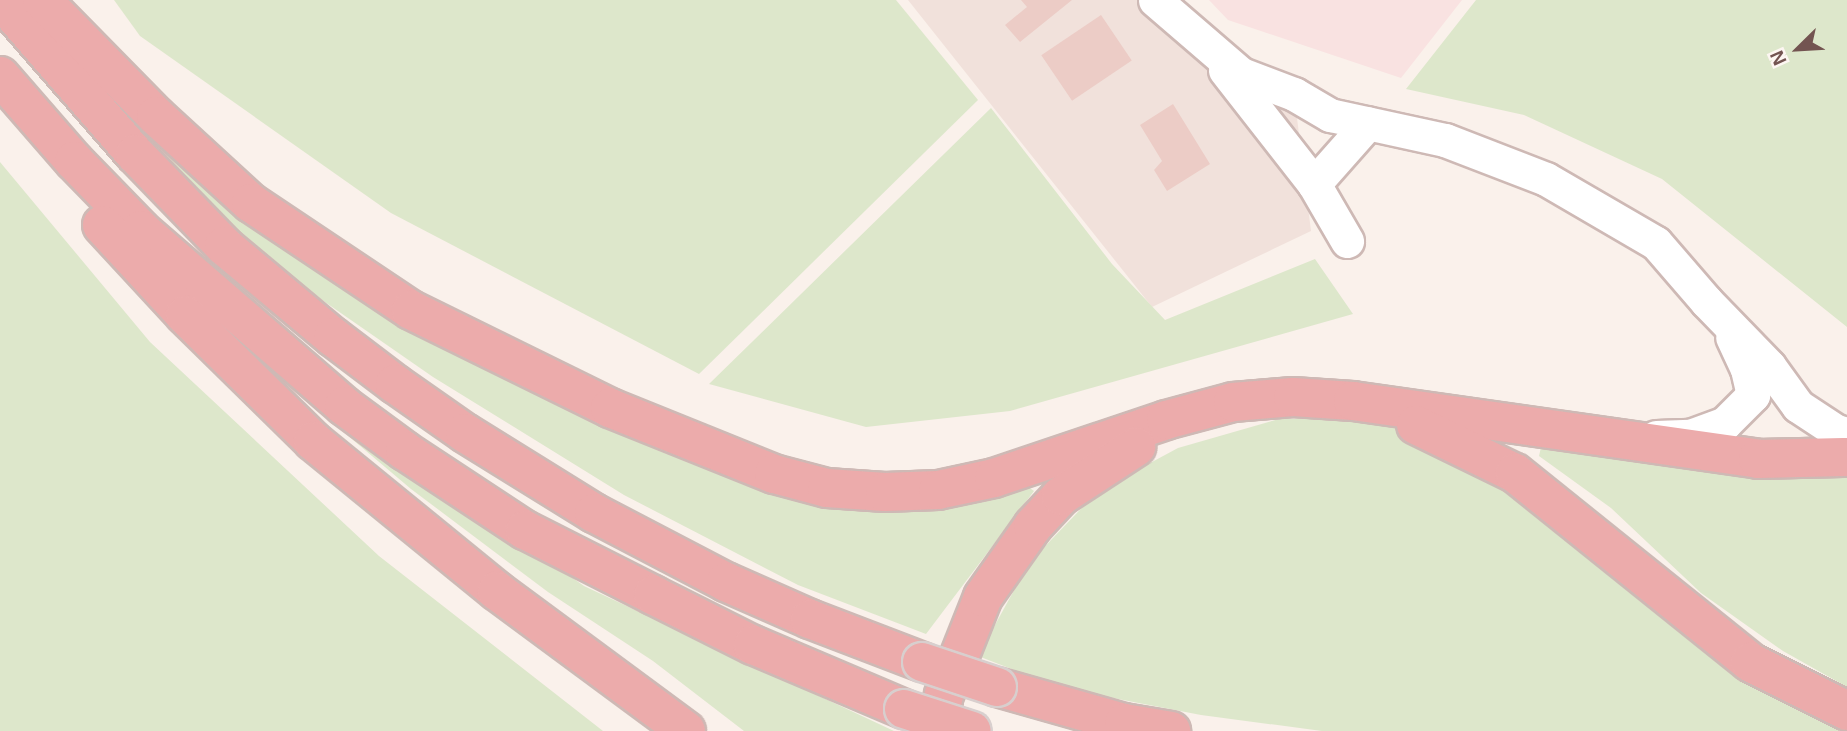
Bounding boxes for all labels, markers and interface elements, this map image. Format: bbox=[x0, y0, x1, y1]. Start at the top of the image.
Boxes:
north arrow bbox=[1763, 14, 1833, 84]
text: N bbox=[1766, 47, 1791, 68]

